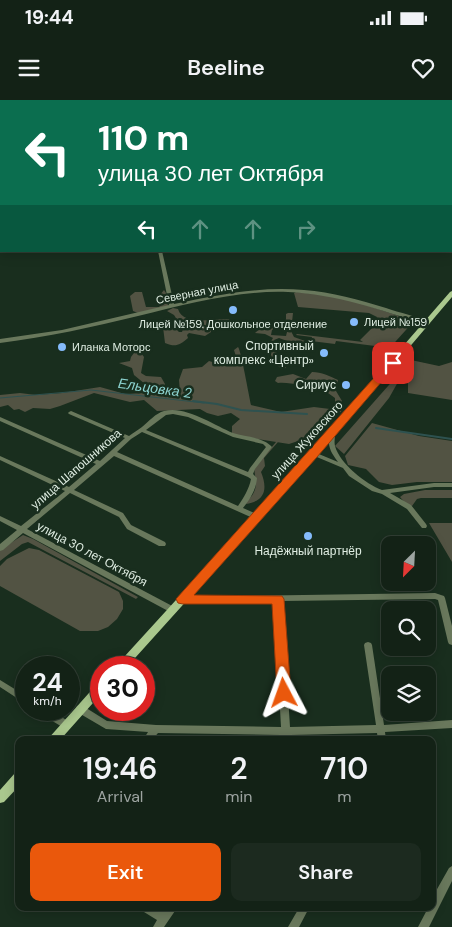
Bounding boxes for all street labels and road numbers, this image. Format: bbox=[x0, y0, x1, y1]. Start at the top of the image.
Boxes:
street label: Северная улица bbox=[155, 277, 240, 307]
street label: улица Жуковского bbox=[268, 397, 347, 483]
street label: улица Шапошникова bbox=[27, 425, 125, 513]
street label: улица 30 лет Октября bbox=[34, 518, 150, 590]

